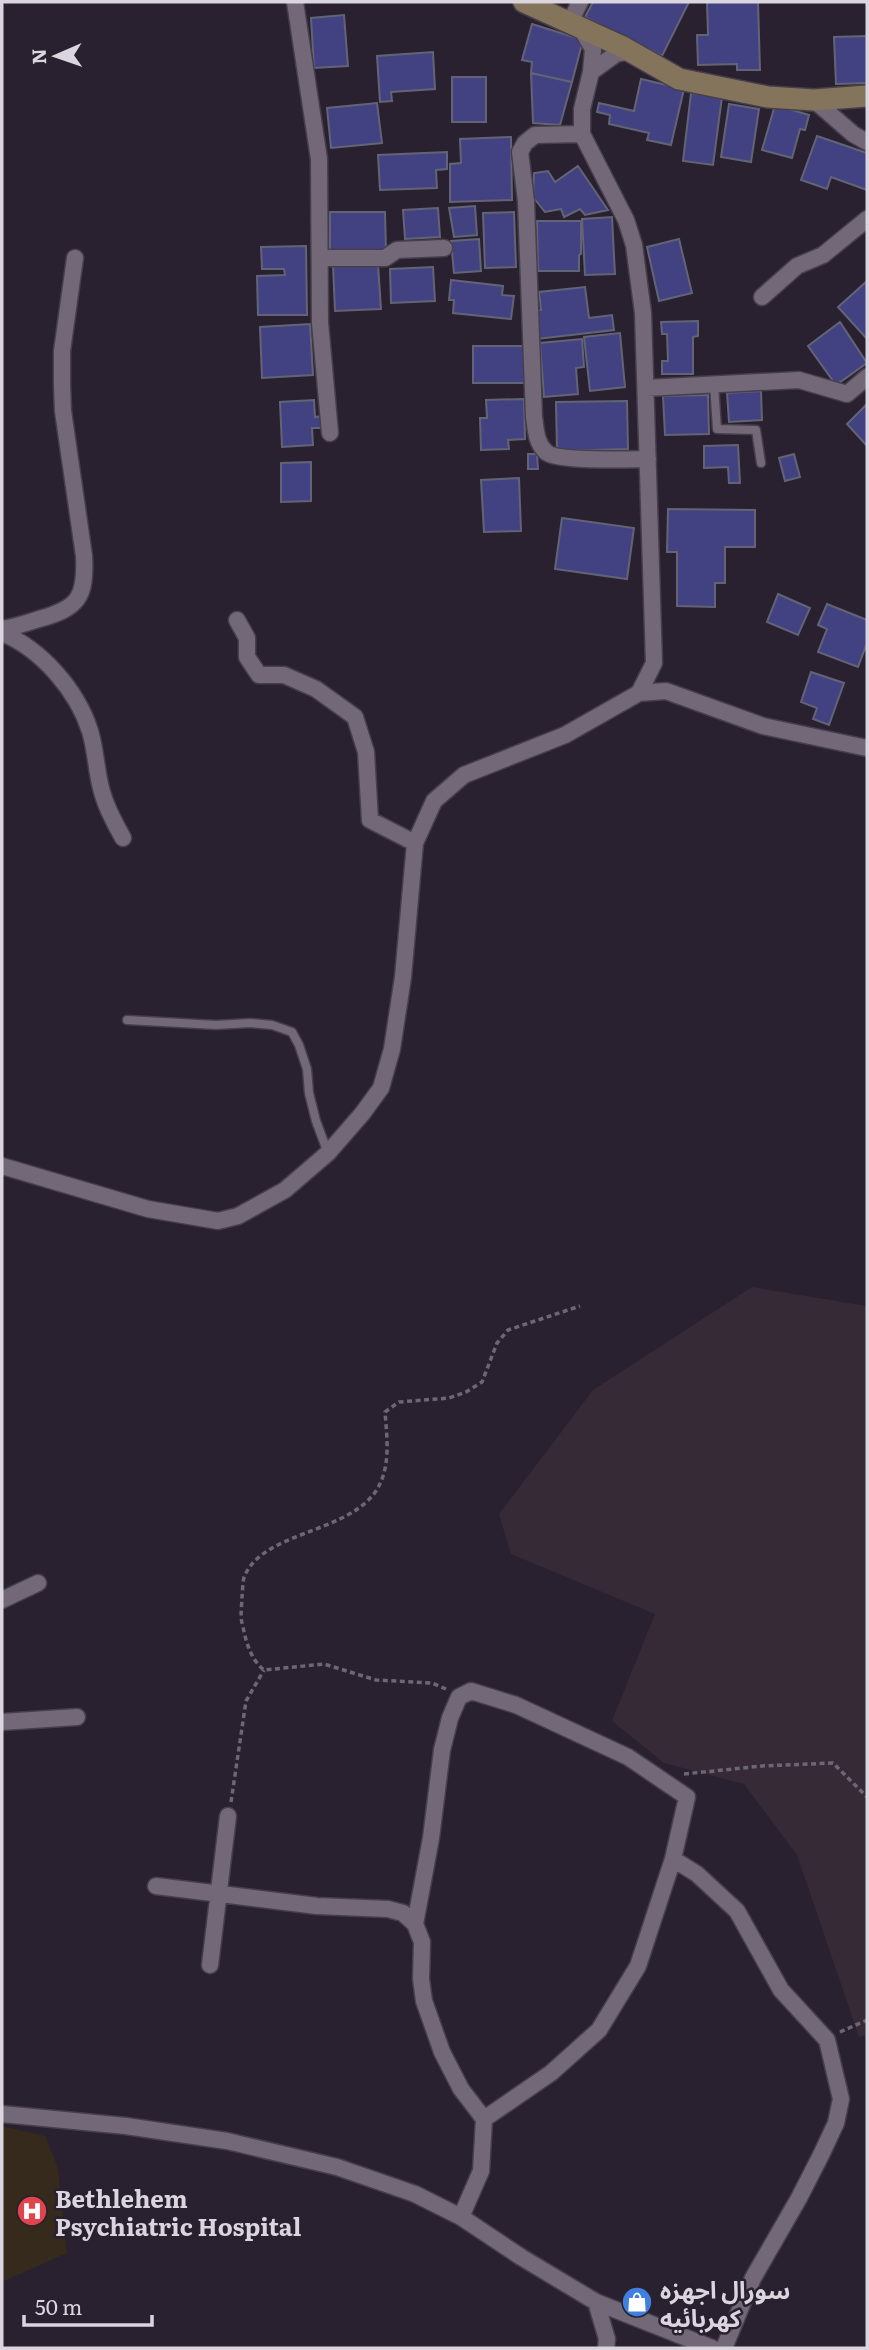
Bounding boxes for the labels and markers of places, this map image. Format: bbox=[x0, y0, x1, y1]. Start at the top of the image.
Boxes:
place label: Bethlehem Psychiatric Hospital bbox=[55, 2180, 302, 2243]
hospital icon: Bethlehem Psychiatric Hospital bbox=[15, 2194, 49, 2228]
place label: سورال اجهزه كهربائيه bbox=[660, 2271, 790, 2334]
shop icon: سورال اجهزه كهربائيه bbox=[620, 2285, 654, 2319]

